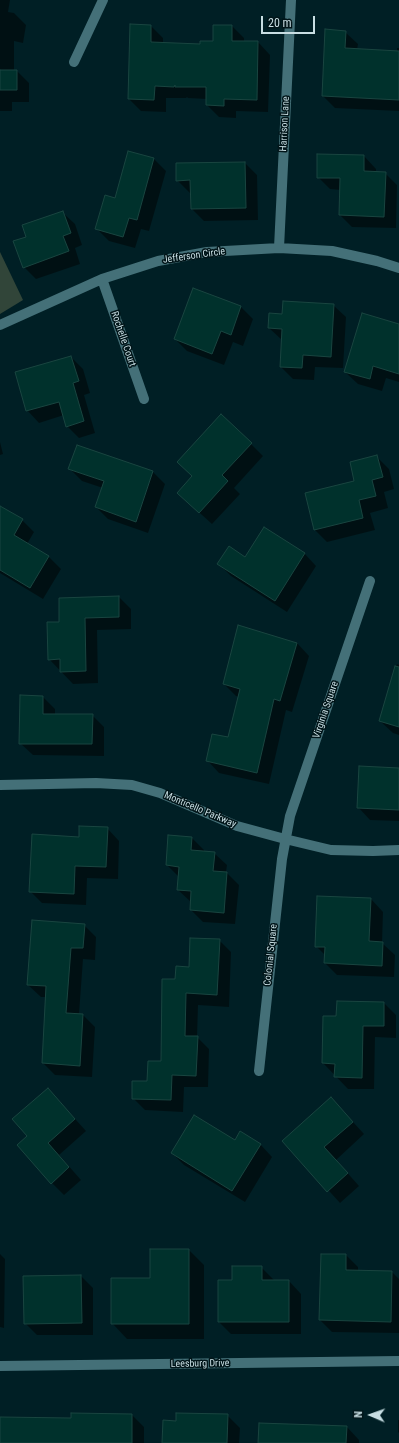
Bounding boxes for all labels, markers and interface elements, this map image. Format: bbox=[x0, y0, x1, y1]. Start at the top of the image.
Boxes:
scale bar bbox=[263, 8, 317, 34]
text: 20 m bbox=[268, 16, 292, 30]
street label: Harrison Lane bbox=[278, 96, 292, 152]
street label: Jefferson Circle bbox=[162, 246, 226, 266]
street label: Rochelle Court bbox=[108, 310, 138, 368]
street label: Virginia Square bbox=[311, 680, 341, 740]
street label: Monticello Parkway bbox=[162, 789, 238, 831]
street label: Colonial Square bbox=[262, 924, 280, 986]
street label: Leesburg Drive bbox=[171, 1357, 229, 1371]
north arrow bbox=[351, 1395, 391, 1435]
text: N bbox=[352, 1411, 365, 1418]

